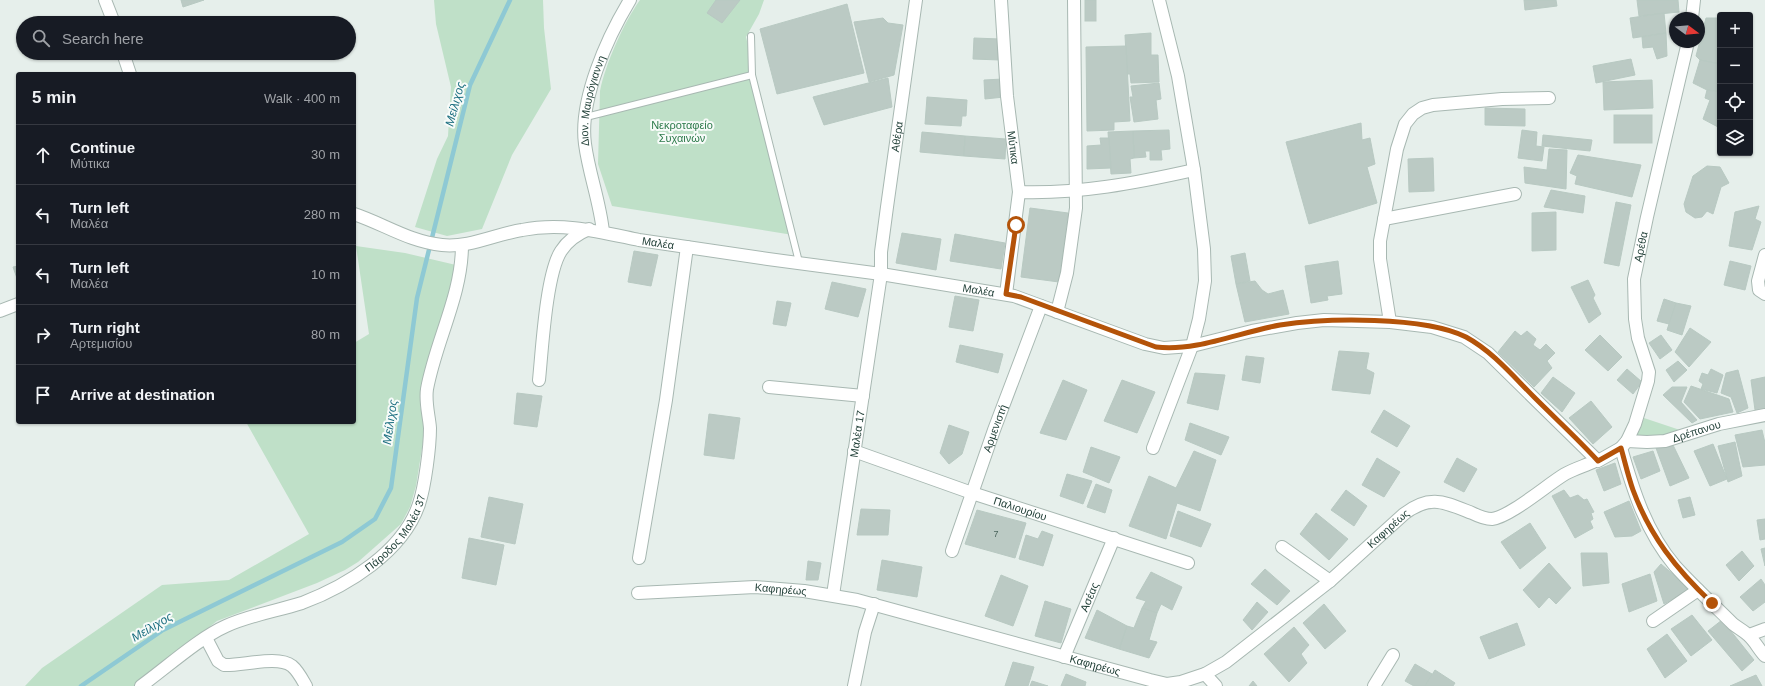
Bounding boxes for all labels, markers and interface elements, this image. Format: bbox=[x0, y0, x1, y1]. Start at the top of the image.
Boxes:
north arrow bbox=[1669, 12, 1705, 48]
map controls bbox=[1717, 12, 1753, 156]
button: + bbox=[1717, 12, 1753, 48]
search box bbox=[16, 16, 356, 60]
icon: search bbox=[30, 27, 52, 49]
text: Search here bbox=[62, 30, 144, 47]
button: − bbox=[1717, 48, 1753, 84]
street label: Διον. Μαυρόγιαννη bbox=[578, 54, 607, 147]
water label: Μείλιχος bbox=[442, 80, 468, 128]
button: locate bbox=[1717, 84, 1753, 120]
text: 5 min bbox=[32, 88, 76, 107]
text: Walk · 400 m bbox=[264, 91, 340, 106]
park label: Νεκροταφείο Συχαινών bbox=[651, 119, 713, 144]
street label: Αθέρα bbox=[889, 120, 905, 153]
button: layers bbox=[1717, 120, 1753, 156]
street label: Μύτικα bbox=[1005, 130, 1022, 166]
text: Continue bbox=[70, 139, 135, 156]
icon: ahead bbox=[32, 144, 54, 166]
text: 30 m bbox=[311, 147, 340, 162]
text: Μύτικα bbox=[70, 156, 110, 171]
text: Turn left bbox=[70, 199, 129, 216]
icon: left bbox=[32, 204, 54, 226]
text: 280 m bbox=[304, 207, 340, 222]
text: Μαλέα bbox=[70, 216, 108, 231]
route start bbox=[1007, 216, 1025, 234]
street label: Αρέθα bbox=[1632, 230, 1650, 263]
street label: Μαλέα bbox=[641, 235, 676, 251]
text: Turn left bbox=[70, 259, 129, 276]
icon: left bbox=[32, 264, 54, 286]
text: 10 m bbox=[311, 267, 340, 282]
text: Μαλέα bbox=[70, 276, 108, 291]
street label: Μαλέα bbox=[962, 282, 996, 299]
text: Turn right bbox=[70, 319, 140, 336]
icon: right bbox=[32, 324, 54, 346]
text: 80 m bbox=[311, 327, 340, 342]
text: Αρτεμισίου bbox=[70, 336, 132, 351]
icon: arrive bbox=[32, 384, 54, 406]
text: Arrive at destination bbox=[70, 386, 215, 403]
water label: Μείλιχος bbox=[380, 398, 400, 445]
street label: Αρμενιστή bbox=[981, 403, 1009, 454]
street label: Μαλέα 17 bbox=[848, 409, 867, 458]
street label: Δρέπανου bbox=[1671, 418, 1722, 444]
street label: Πάροδος Μαλέα 37 bbox=[363, 493, 427, 574]
street label: Παλιουρίου bbox=[992, 494, 1048, 523]
street label: Καφηρέως bbox=[1365, 506, 1411, 550]
house number: 7 bbox=[993, 529, 999, 539]
street label: Καφηρέως bbox=[754, 581, 807, 597]
street label: Ασέας bbox=[1078, 581, 1101, 614]
route end bbox=[1703, 594, 1721, 612]
water label: Μείλιχος bbox=[129, 609, 175, 645]
street label: Καφηρέως bbox=[1069, 652, 1122, 678]

